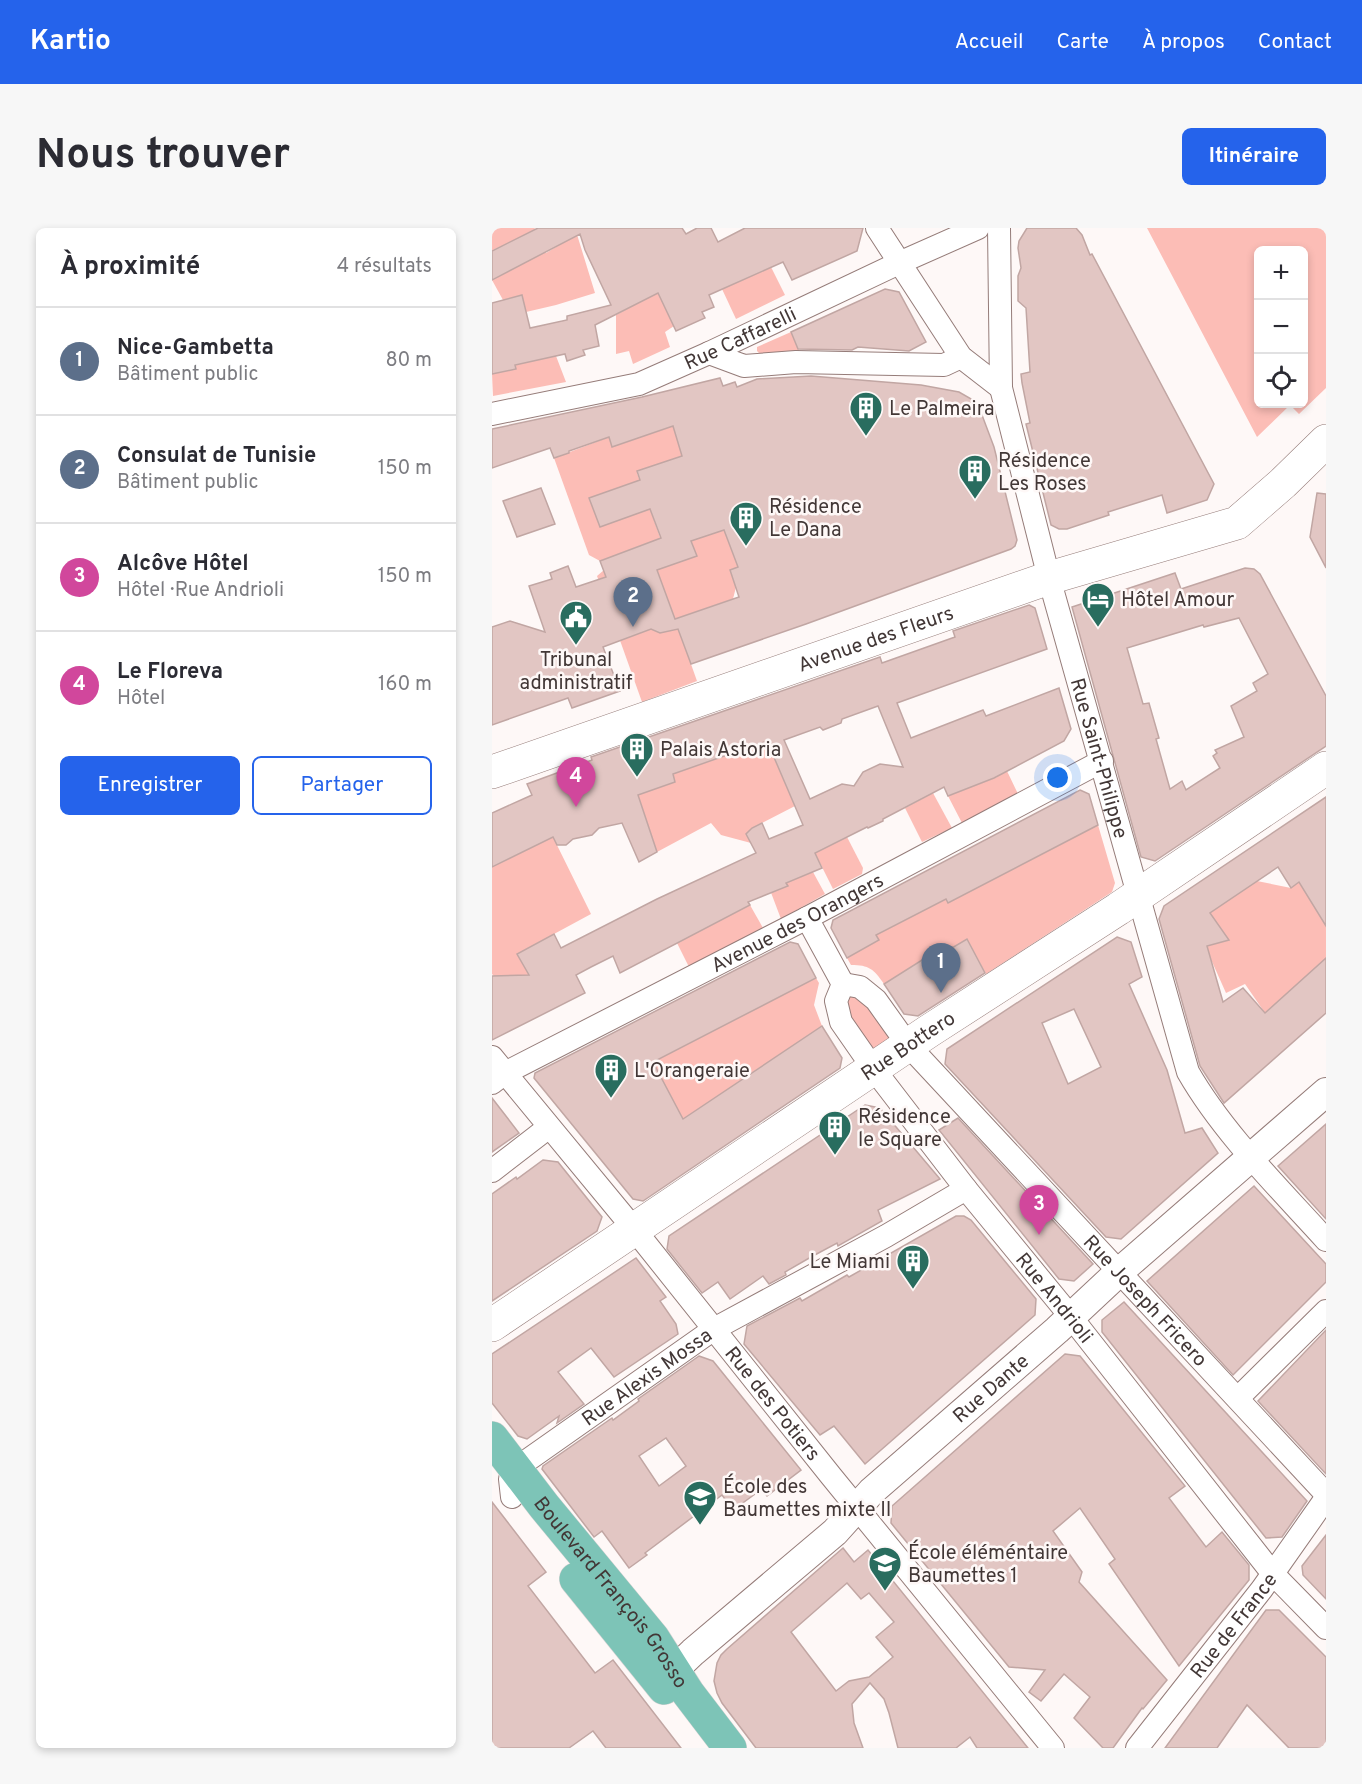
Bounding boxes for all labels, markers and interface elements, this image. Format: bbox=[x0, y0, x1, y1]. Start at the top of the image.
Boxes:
text: Kartio bbox=[30, 24, 111, 60]
text: Accueil bbox=[955, 29, 1024, 56]
text: Carte bbox=[1057, 29, 1109, 56]
text: À propos bbox=[1142, 29, 1225, 56]
text: Contact bbox=[1258, 29, 1332, 56]
button: Itinéraire bbox=[1182, 128, 1326, 185]
text: Nous trouver bbox=[36, 130, 290, 183]
map controls bbox=[1254, 246, 1308, 408]
button: + bbox=[1254, 246, 1308, 300]
text: À proximité bbox=[60, 251, 200, 284]
text: 4 résultats bbox=[337, 254, 432, 280]
button: − bbox=[1254, 300, 1308, 354]
street label: Rue Caffarelli bbox=[681, 302, 801, 377]
text: Nice-Gambetta bbox=[117, 335, 274, 362]
text: 1 bbox=[76, 348, 84, 374]
text: 80 m bbox=[386, 348, 432, 374]
button: locate bbox=[1254, 354, 1308, 408]
text: Bâtiment public bbox=[117, 362, 258, 388]
building icon: Le Palmeira bbox=[848, 390, 884, 437]
place label: Le Palmeira bbox=[889, 397, 995, 423]
text: Consulat de Tunisie bbox=[117, 443, 316, 470]
place label: Résidence Les Roses bbox=[998, 449, 1091, 498]
building icon: Résidence Les Roses bbox=[957, 453, 993, 500]
text: 2 bbox=[73, 456, 86, 482]
text: 150 m bbox=[378, 456, 432, 482]
text: Bâtiment public bbox=[117, 470, 258, 496]
place label: Résidence Le Dana bbox=[769, 495, 862, 544]
building icon: Résidence Le Dana bbox=[728, 500, 764, 547]
text: Alcôve Hôtel bbox=[117, 551, 249, 578]
text: 3 bbox=[74, 564, 86, 590]
text: 150 m bbox=[378, 564, 432, 590]
text: Hôtel · Rue Andrioli bbox=[117, 578, 284, 604]
pin: 2 bbox=[614, 578, 652, 627]
hotel icon: Hôtel Amour bbox=[1080, 581, 1116, 628]
place label: Hôtel Amour bbox=[1121, 588, 1235, 614]
public building icon: Tribunal administratif bbox=[558, 599, 594, 646]
street label: Avenue des Fleurs bbox=[795, 601, 957, 679]
place label: Tribunal administratif bbox=[520, 648, 633, 697]
text: Le Floreva bbox=[117, 659, 223, 686]
text: 4 bbox=[73, 672, 86, 698]
text: 160 m bbox=[378, 672, 432, 698]
street label: Rue Saint-Philippe bbox=[1063, 675, 1133, 842]
text: Hôtel bbox=[117, 686, 165, 712]
building icon: Palais Astoria bbox=[619, 731, 655, 778]
place label: Palais Astoria bbox=[660, 738, 781, 764]
button: Enregistrer bbox=[60, 756, 240, 815]
button: Partager bbox=[252, 756, 432, 815]
pin: 4 bbox=[556, 758, 596, 807]
your location bbox=[1043, 763, 1072, 792]
street label: Avenue des Orangers bbox=[707, 869, 889, 980]
pin: 1 bbox=[922, 944, 960, 993]
street label: Rue Bottero bbox=[857, 1006, 961, 1088]
building icon: L'Orangeraie bbox=[593, 1052, 629, 1099]
place label: L'Orangeraie bbox=[634, 1059, 750, 1085]
place label: Résidence le Square bbox=[858, 1105, 951, 1154]
building icon: Résidence le Square bbox=[817, 1109, 853, 1156]
pin: 3 bbox=[1020, 1186, 1058, 1235]
street label: Rue Joseph Fricero bbox=[1076, 1230, 1212, 1373]
building icon: Le Miami bbox=[895, 1243, 931, 1290]
street label: Rue Andrioli bbox=[1009, 1248, 1098, 1349]
place label: Le Miami bbox=[809, 1250, 890, 1276]
street label: Rue Alexis Mossa bbox=[577, 1323, 718, 1433]
street label: Rue des Potiers bbox=[718, 1342, 825, 1467]
street label: Rue Dante bbox=[948, 1349, 1035, 1430]
place label: École des Baumettes mixte II bbox=[723, 1473, 892, 1524]
school or university icon: École des Baumettes mixte II bbox=[682, 1479, 718, 1526]
street label: Boulevard François Grosso bbox=[527, 1492, 693, 1694]
place label: École éléméntaire Baumettes 1 bbox=[908, 1539, 1068, 1590]
school or university icon: École éléméntaire Baumettes 1 bbox=[867, 1545, 903, 1592]
street label: Rue de France bbox=[1186, 1569, 1284, 1684]

